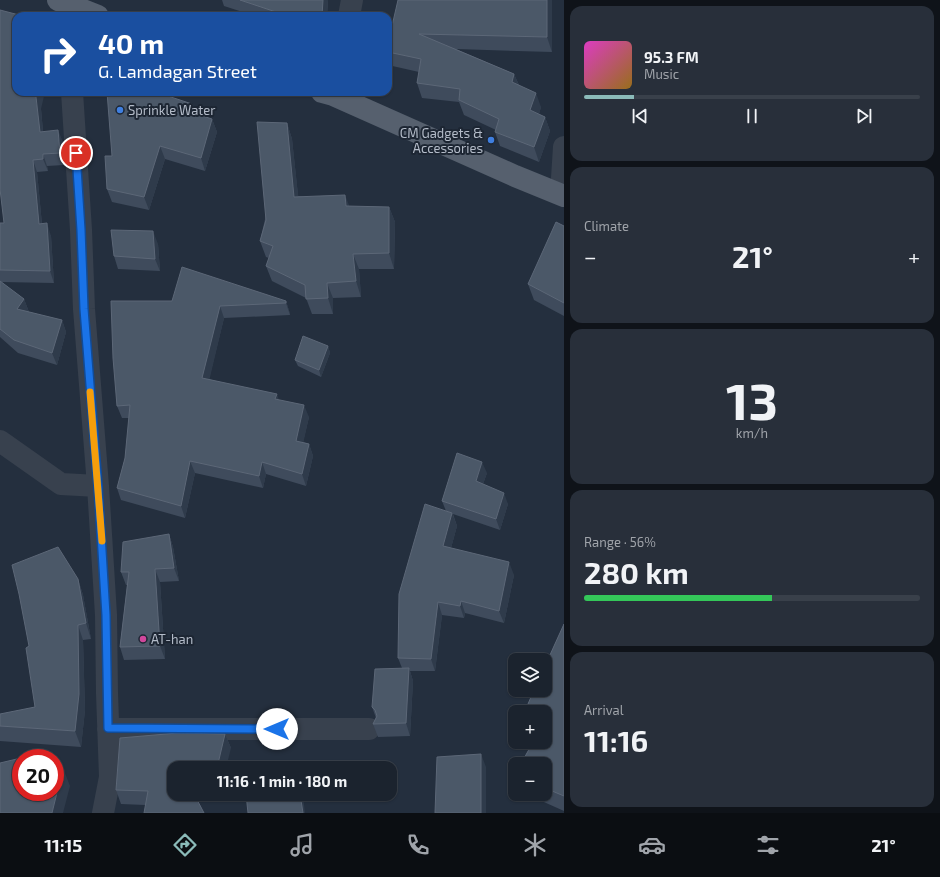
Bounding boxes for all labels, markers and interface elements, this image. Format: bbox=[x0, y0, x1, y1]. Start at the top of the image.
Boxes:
text: 40 m bbox=[98, 26, 164, 60]
icon: right bbox=[32, 28, 84, 80]
text: 95.3 FM bbox=[644, 48, 699, 66]
text: G. Lamdagan Street bbox=[98, 60, 257, 82]
text: Music bbox=[644, 66, 679, 82]
place label: Sprinkle Water bbox=[128, 102, 215, 118]
marker: Sprinkle Water bbox=[115, 105, 125, 115]
icon: previous bbox=[629, 105, 651, 127]
icon: pause bbox=[741, 105, 763, 127]
icon: next bbox=[853, 105, 875, 127]
place label: CM Gadgets & Accessories bbox=[400, 125, 483, 156]
marker: CM Gadgets & Accessories bbox=[486, 135, 496, 145]
pin bbox=[59, 136, 93, 170]
icon: arrive bbox=[65, 142, 87, 164]
text: Climate bbox=[584, 218, 629, 234]
text: 21° bbox=[732, 238, 773, 274]
text: − bbox=[584, 243, 597, 269]
text: + bbox=[908, 243, 920, 269]
text: 13 bbox=[726, 368, 778, 430]
text: km/h bbox=[736, 425, 768, 441]
text: Range · 56% bbox=[584, 534, 656, 550]
text: 280 km bbox=[584, 554, 689, 590]
place label: AT-han bbox=[151, 631, 193, 647]
marker: AT-han bbox=[138, 634, 148, 644]
map controls bbox=[508, 653, 552, 801]
button: layers bbox=[508, 653, 552, 697]
text: Arrival bbox=[584, 702, 624, 718]
button: + bbox=[508, 705, 552, 749]
position arrow bbox=[256, 708, 298, 750]
text: 11:16 bbox=[584, 722, 648, 758]
speed limit sign: 20 bbox=[12, 749, 64, 801]
button: − bbox=[508, 757, 552, 801]
text: 11:16 · 1 min · 180 m bbox=[217, 772, 347, 790]
icon: directions bbox=[171, 831, 199, 859]
icon: music bbox=[288, 831, 316, 859]
icon: phone bbox=[404, 831, 432, 859]
icon: climate bbox=[521, 831, 549, 859]
icon: car bbox=[638, 831, 666, 859]
icon: filters bbox=[754, 831, 782, 859]
text: 11:15 bbox=[44, 834, 82, 856]
text: 21° bbox=[871, 834, 896, 856]

